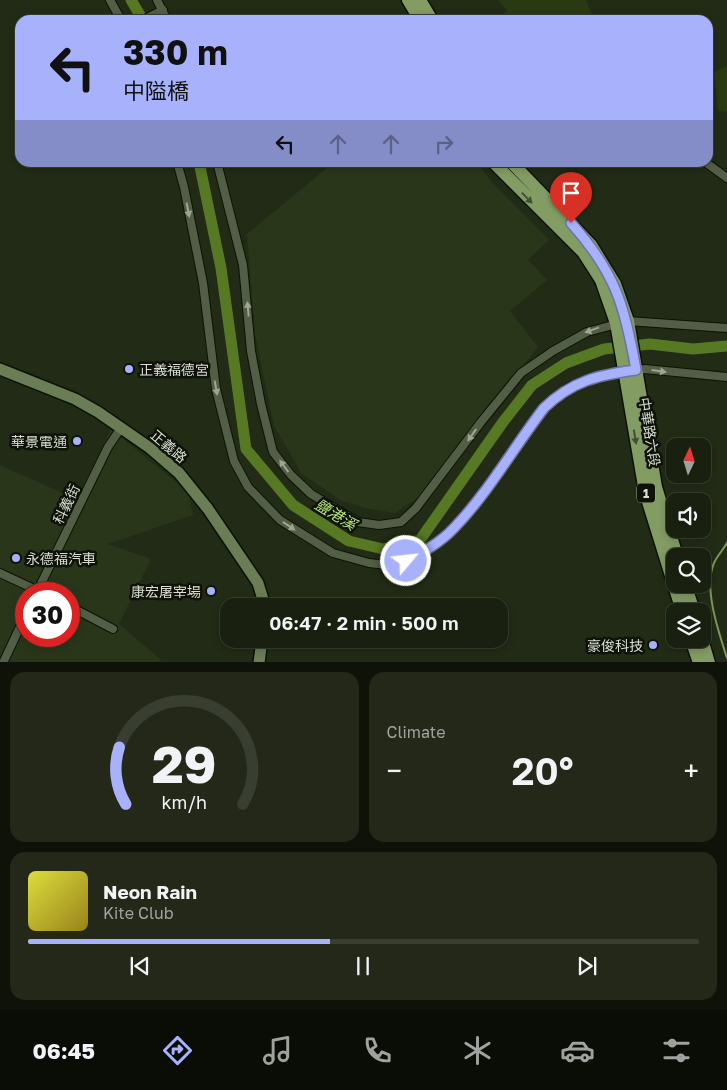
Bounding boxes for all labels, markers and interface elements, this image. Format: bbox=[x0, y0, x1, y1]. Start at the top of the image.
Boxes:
text: 330 m bbox=[123, 31, 228, 73]
icon: left bbox=[40, 35, 105, 100]
text: 中隘橋 bbox=[123, 77, 189, 104]
icon: left bbox=[271, 130, 299, 158]
icon: ahead bbox=[324, 130, 352, 158]
icon: ahead bbox=[377, 130, 405, 158]
icon: right bbox=[430, 130, 458, 158]
pin bbox=[550, 172, 592, 223]
icon: arrive bbox=[557, 179, 585, 207]
one-way arrow bbox=[521, 191, 533, 203]
one-way arrow bbox=[185, 202, 193, 218]
one-way arrow bbox=[244, 301, 252, 317]
one-way arrow bbox=[585, 327, 600, 335]
place label: 正義福德宮 bbox=[139, 361, 209, 378]
marker: 正義福德宮 bbox=[123, 363, 135, 375]
one-way arrow bbox=[651, 367, 667, 375]
one-way arrow bbox=[213, 380, 221, 396]
street label: 中華路六段 bbox=[636, 396, 664, 468]
street label: 正義路 bbox=[147, 426, 191, 466]
one-way arrow bbox=[467, 428, 477, 442]
one-way arrow bbox=[631, 429, 639, 445]
place label: 華景電通 bbox=[11, 433, 67, 450]
marker: 華景電通 bbox=[71, 435, 83, 447]
north arrow bbox=[666, 438, 711, 482]
map controls bbox=[666, 438, 711, 648]
one-way arrow bbox=[278, 460, 289, 473]
street label: 科義街 bbox=[49, 481, 83, 527]
road number: 1 bbox=[637, 483, 655, 502]
button: sound bbox=[666, 493, 711, 538]
water label: 鹽港溪 bbox=[312, 495, 362, 534]
one-way arrow bbox=[283, 521, 296, 531]
position arrow bbox=[379, 534, 431, 586]
button: search bbox=[666, 548, 711, 593]
place label: 永德福汽車 bbox=[26, 550, 96, 567]
marker: 永德福汽車 bbox=[10, 552, 22, 564]
speed limit sign: 30 bbox=[15, 582, 80, 647]
place label: 康宏屠宰場 bbox=[131, 583, 201, 600]
marker: 康宏屠宰場 bbox=[205, 585, 217, 597]
button: layers bbox=[666, 603, 711, 648]
text: 06:47 · 2 min · 500 m bbox=[269, 611, 459, 634]
place label: 豪俊科技 bbox=[587, 637, 643, 654]
marker: 豪俊科技 bbox=[647, 639, 659, 651]
text: Climate bbox=[387, 722, 446, 742]
text: 29 bbox=[152, 732, 217, 794]
text: 20° bbox=[512, 748, 574, 793]
text: − bbox=[387, 754, 402, 787]
text: + bbox=[684, 754, 699, 787]
text: km/h bbox=[162, 791, 207, 813]
text: Neon Rain bbox=[103, 880, 197, 903]
text: Kite Club bbox=[103, 903, 174, 923]
icon: previous bbox=[126, 952, 154, 980]
icon: pause bbox=[349, 952, 377, 980]
icon: next bbox=[573, 952, 601, 980]
icon: directions bbox=[160, 1033, 195, 1068]
icon: music bbox=[260, 1033, 295, 1068]
icon: phone bbox=[360, 1033, 395, 1068]
icon: climate bbox=[460, 1033, 495, 1068]
icon: car bbox=[560, 1033, 595, 1068]
icon: filters bbox=[659, 1033, 694, 1068]
text: 06:45 bbox=[32, 1037, 95, 1064]

